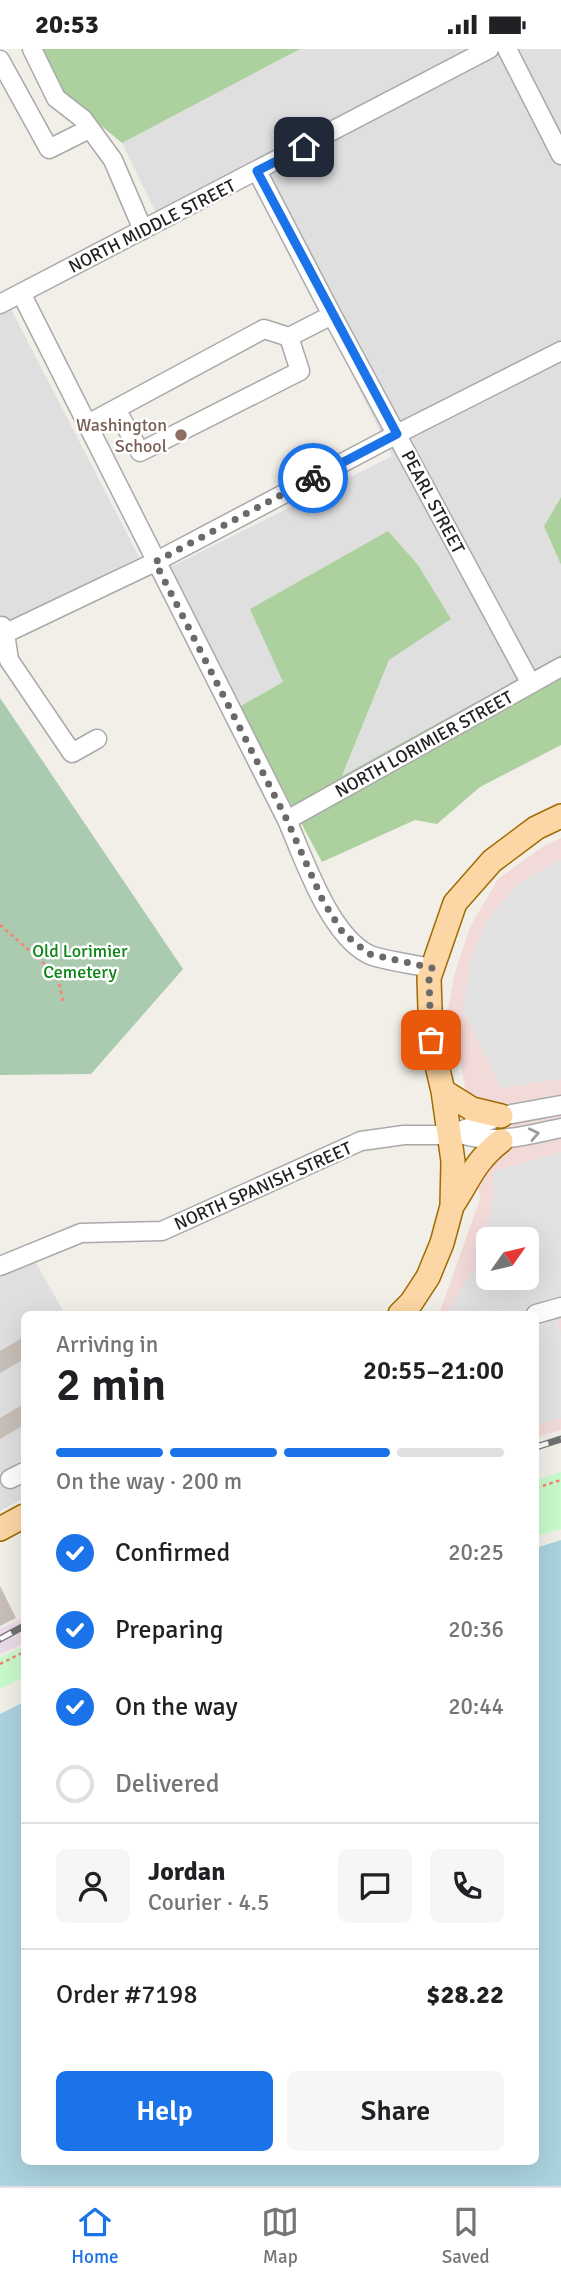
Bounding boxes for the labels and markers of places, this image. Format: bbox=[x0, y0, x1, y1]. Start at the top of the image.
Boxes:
pin bbox=[274, 117, 334, 177]
place label: Washington School bbox=[76, 414, 167, 457]
marker: Washington School bbox=[173, 427, 189, 443]
pin bbox=[401, 1010, 461, 1070]

